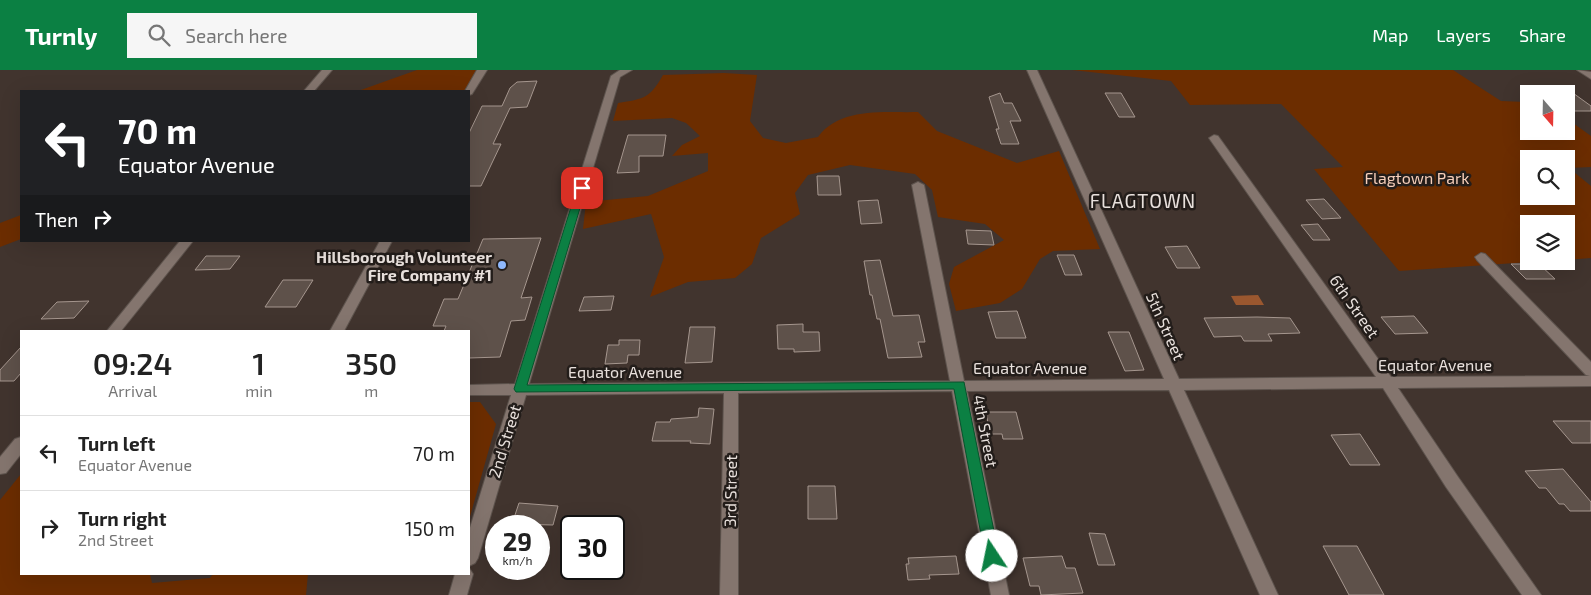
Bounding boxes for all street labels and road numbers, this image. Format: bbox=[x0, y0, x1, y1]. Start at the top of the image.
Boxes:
street label: 6th Street bbox=[1326, 271, 1384, 341]
street label: 5th Street bbox=[1143, 289, 1189, 363]
street label: Equator Avenue bbox=[1378, 355, 1492, 374]
street label: Equator Avenue bbox=[973, 358, 1087, 377]
street label: Equator Avenue bbox=[568, 362, 682, 381]
street label: 4th Street bbox=[970, 393, 1002, 469]
street label: 2nd Street bbox=[484, 402, 524, 480]
street label: 3rd Street bbox=[720, 455, 740, 527]

